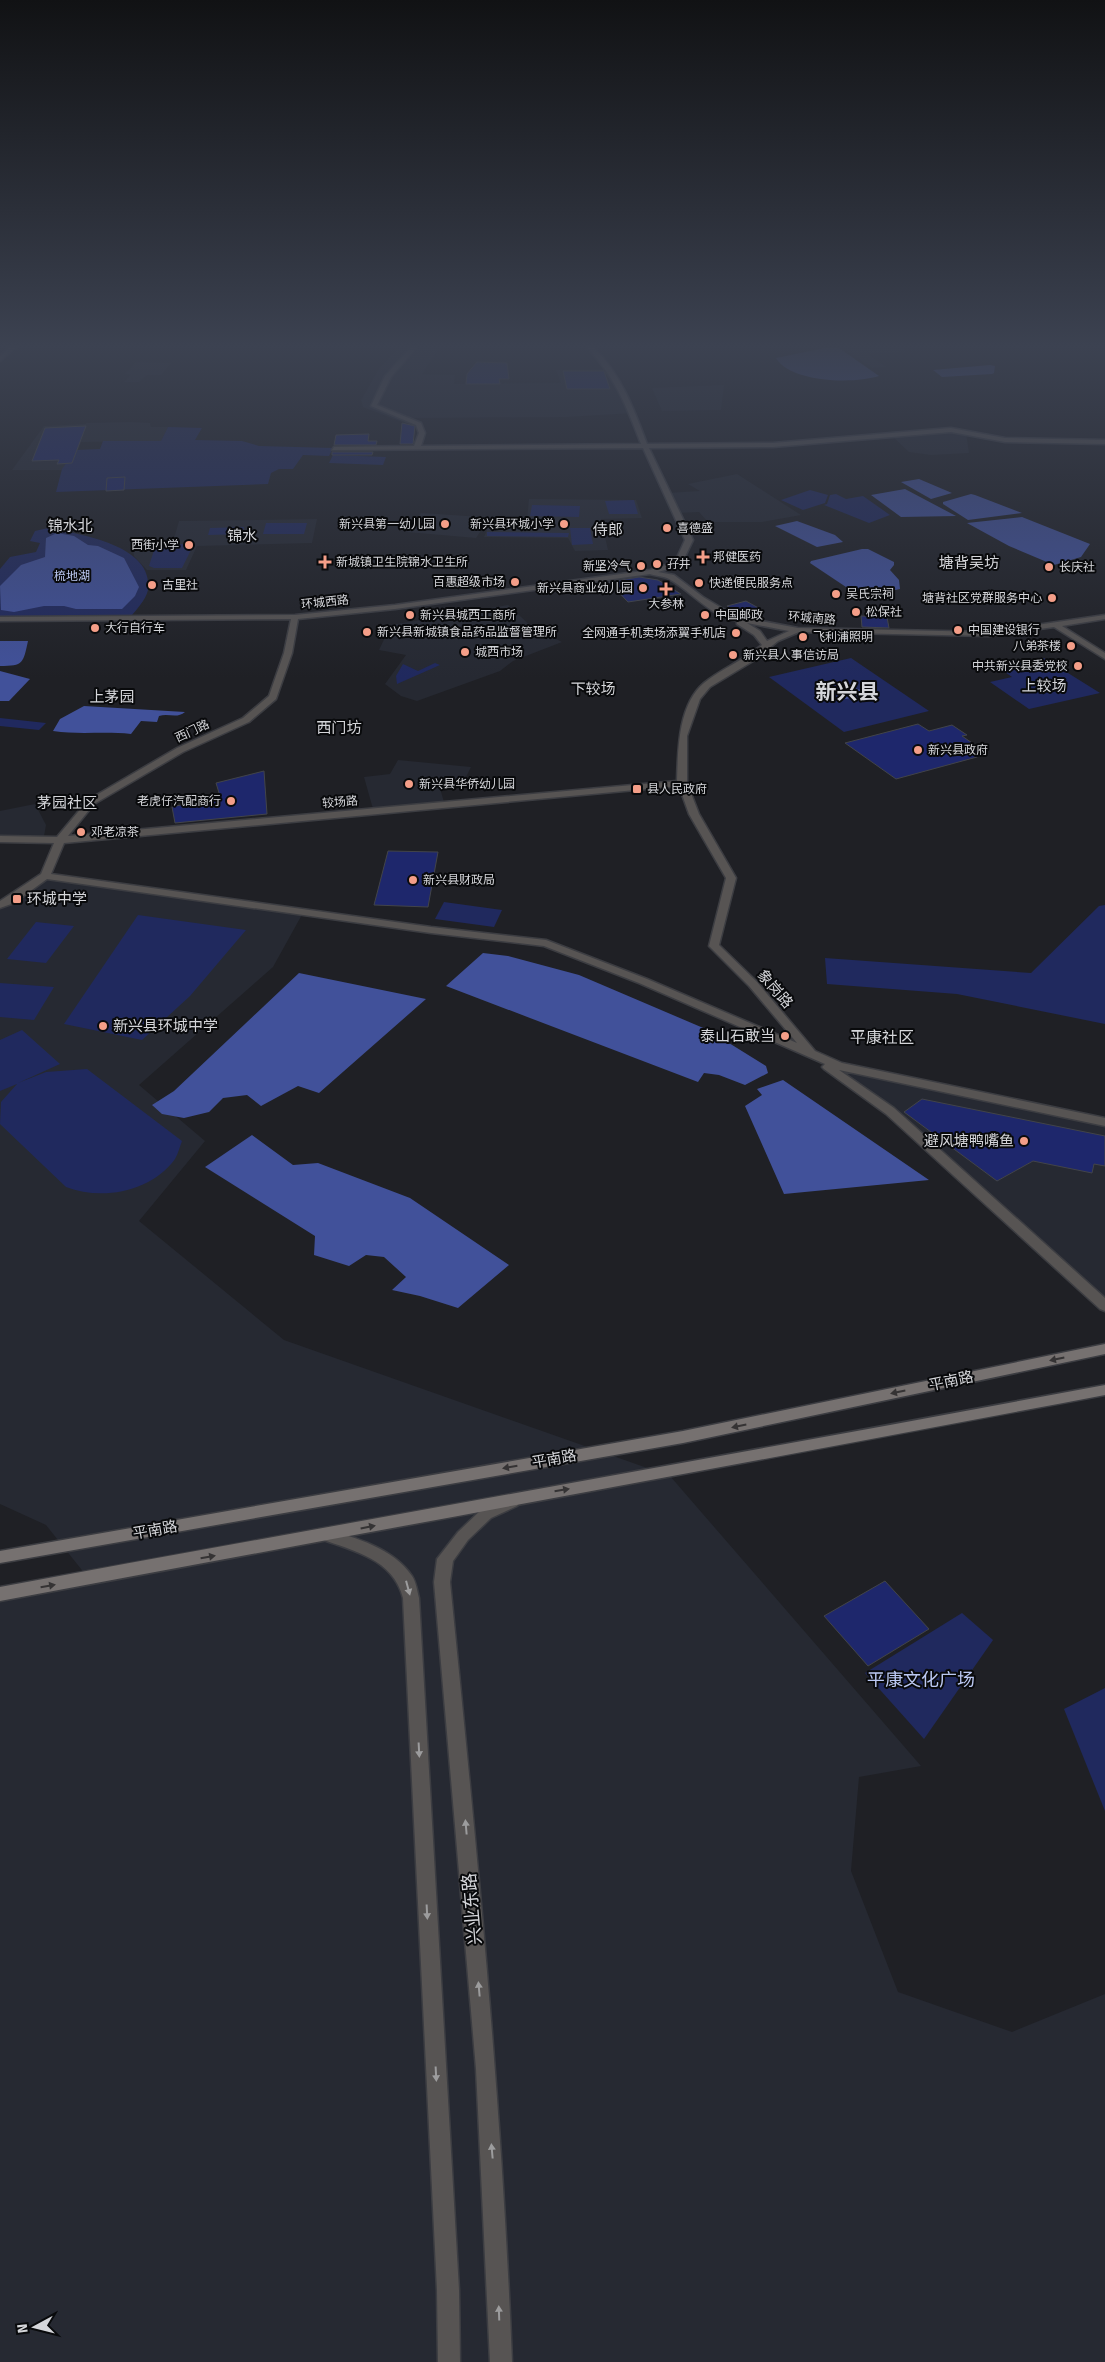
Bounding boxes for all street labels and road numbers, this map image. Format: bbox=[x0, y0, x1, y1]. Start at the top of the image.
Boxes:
street label: 环城西路 bbox=[300, 593, 350, 611]
street label: 环城南路 bbox=[787, 609, 837, 627]
street label: 西门路 bbox=[173, 717, 211, 745]
street label: 较场路 bbox=[321, 793, 359, 811]
street label: 象岗路 bbox=[753, 966, 797, 1012]
street label: 平南路 bbox=[927, 1368, 975, 1394]
street label: 平南路 bbox=[530, 1446, 578, 1472]
street label: 平南路 bbox=[131, 1517, 179, 1543]
street label: 兴业东路 bbox=[458, 1872, 486, 1946]

